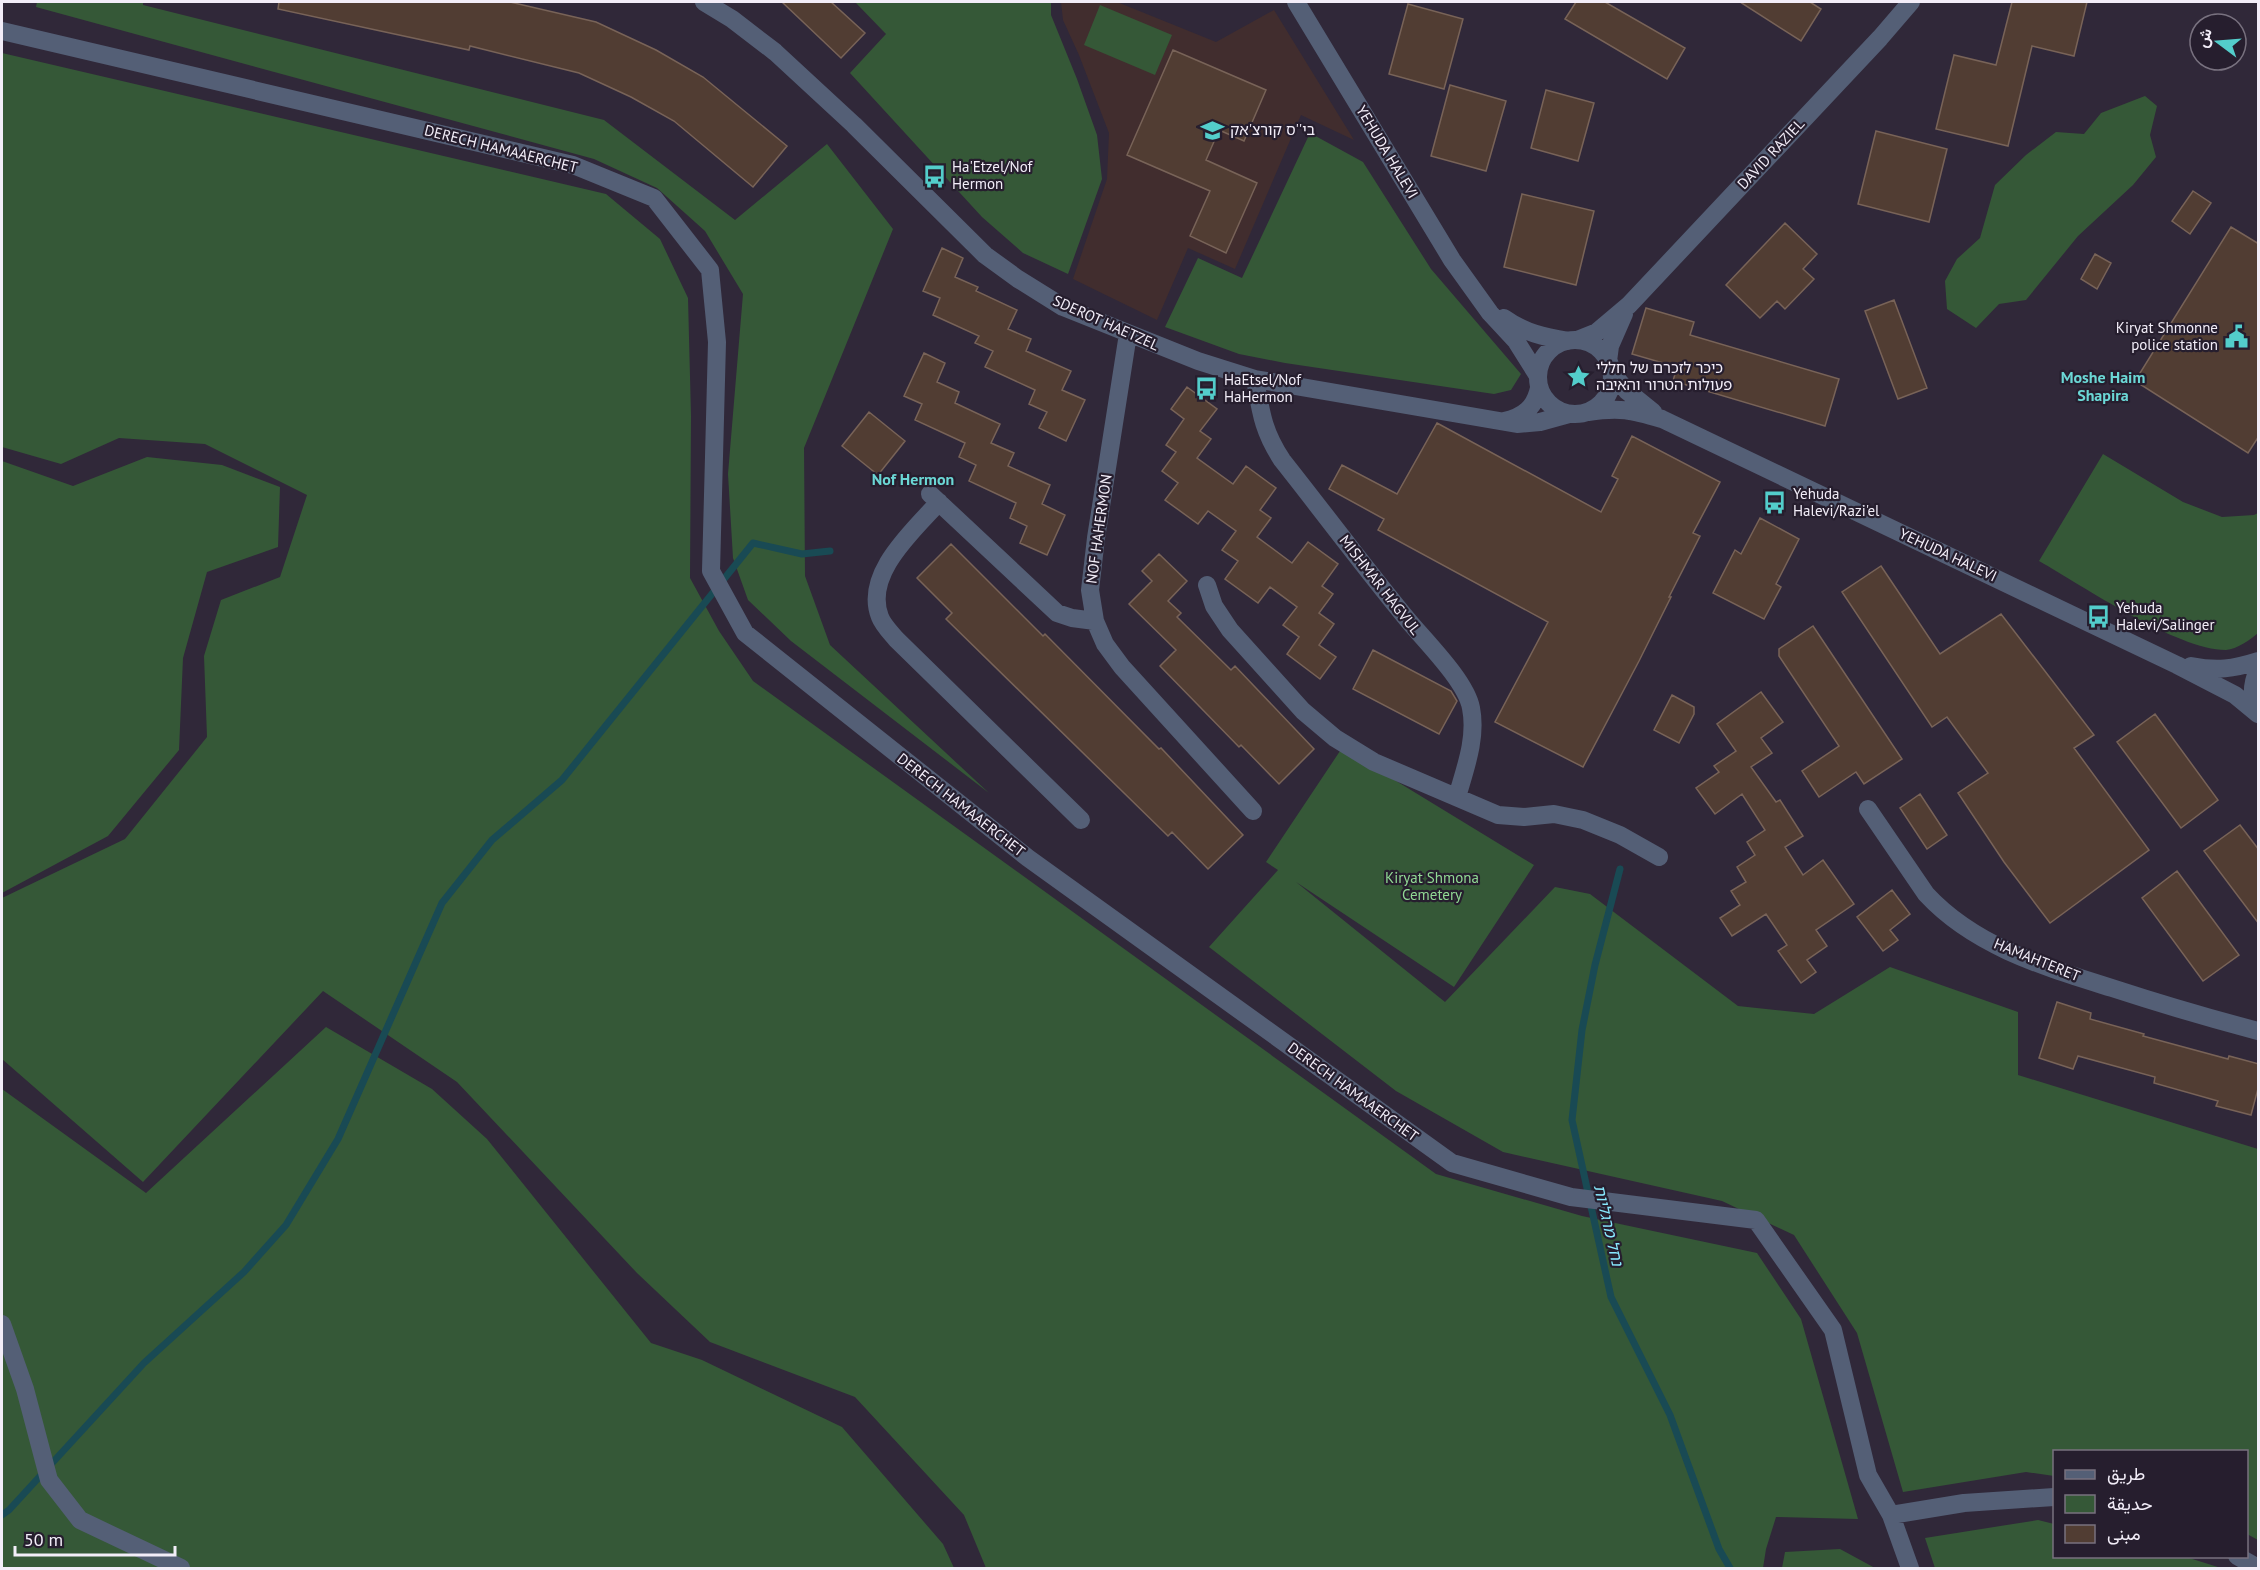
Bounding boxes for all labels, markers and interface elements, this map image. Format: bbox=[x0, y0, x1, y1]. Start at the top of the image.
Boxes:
north arrow bbox=[2188, 12, 2248, 72]
text: ش bbox=[2191, 26, 2216, 50]
street label: YEHUDA HALEVI bbox=[1352, 102, 1423, 202]
street label: DAVID RAZIEL bbox=[1733, 114, 1808, 193]
school or university icon: בי''ס קורצ'אק bbox=[1199, 117, 1225, 143]
street label: DERECH HAMAAERCHET bbox=[423, 120, 580, 177]
place label: בי''ס קורצ'אק bbox=[1230, 120, 1316, 139]
place label: Ha'Etzel/Nof Hermon bbox=[952, 157, 1034, 193]
bus stop icon: Ha'Etzel/Nof Hermon bbox=[921, 163, 947, 189]
street label: SDEROT HAETZEL bbox=[1050, 291, 1162, 355]
place label: Kiryat Shmonne police station bbox=[2116, 318, 2218, 354]
public building icon: Kiryat Shmonne police station bbox=[2223, 324, 2249, 350]
place label: כיכר לזכרם של חללי פעולות הטרור והאיבה bbox=[1596, 358, 1732, 394]
place icon: כיכר לזכרם של חללי פעולות הטרור והאיבה bbox=[1565, 364, 1591, 390]
district label: Moshe Haim Shapira bbox=[2061, 367, 2145, 405]
place label: HaEtsel/Nof HaHermon bbox=[1224, 370, 1302, 406]
bus stop icon: HaEtsel/Nof HaHermon bbox=[1193, 376, 1219, 402]
district label: Nof Hermon bbox=[872, 469, 954, 489]
street label: NOF HAHERMON bbox=[1081, 473, 1116, 585]
place label: Yehuda Halevi/Razi'el bbox=[1793, 484, 1880, 520]
bus stop icon: Yehuda Halevi/Razi'el bbox=[1762, 490, 1788, 516]
street label: YEHUDA HALEVI bbox=[1896, 524, 2000, 585]
street label: MISHMAR HAGVUL bbox=[1335, 531, 1425, 639]
place label: Yehuda Halevi/Salinger bbox=[2116, 598, 2215, 634]
bus stop icon: Yehuda Halevi/Salinger bbox=[2085, 604, 2111, 630]
street label: DERECH HAMAAERCHET bbox=[894, 749, 1030, 861]
park label: Kiryat Shmona Cemetery bbox=[1385, 868, 1479, 904]
street label: HAMAHTERET bbox=[1991, 934, 2084, 986]
street label: DERECH HAMAAERCHET bbox=[1284, 1038, 1423, 1146]
water label: נחל מרגליות bbox=[1590, 1182, 1628, 1268]
legend bbox=[2053, 1450, 2248, 1558]
text: طريق bbox=[2107, 1462, 2145, 1485]
text: حديقة bbox=[2107, 1492, 2153, 1515]
scale bar bbox=[15, 1519, 176, 1557]
text: مبنى bbox=[2107, 1522, 2141, 1545]
text: 50 m bbox=[24, 1528, 63, 1551]

